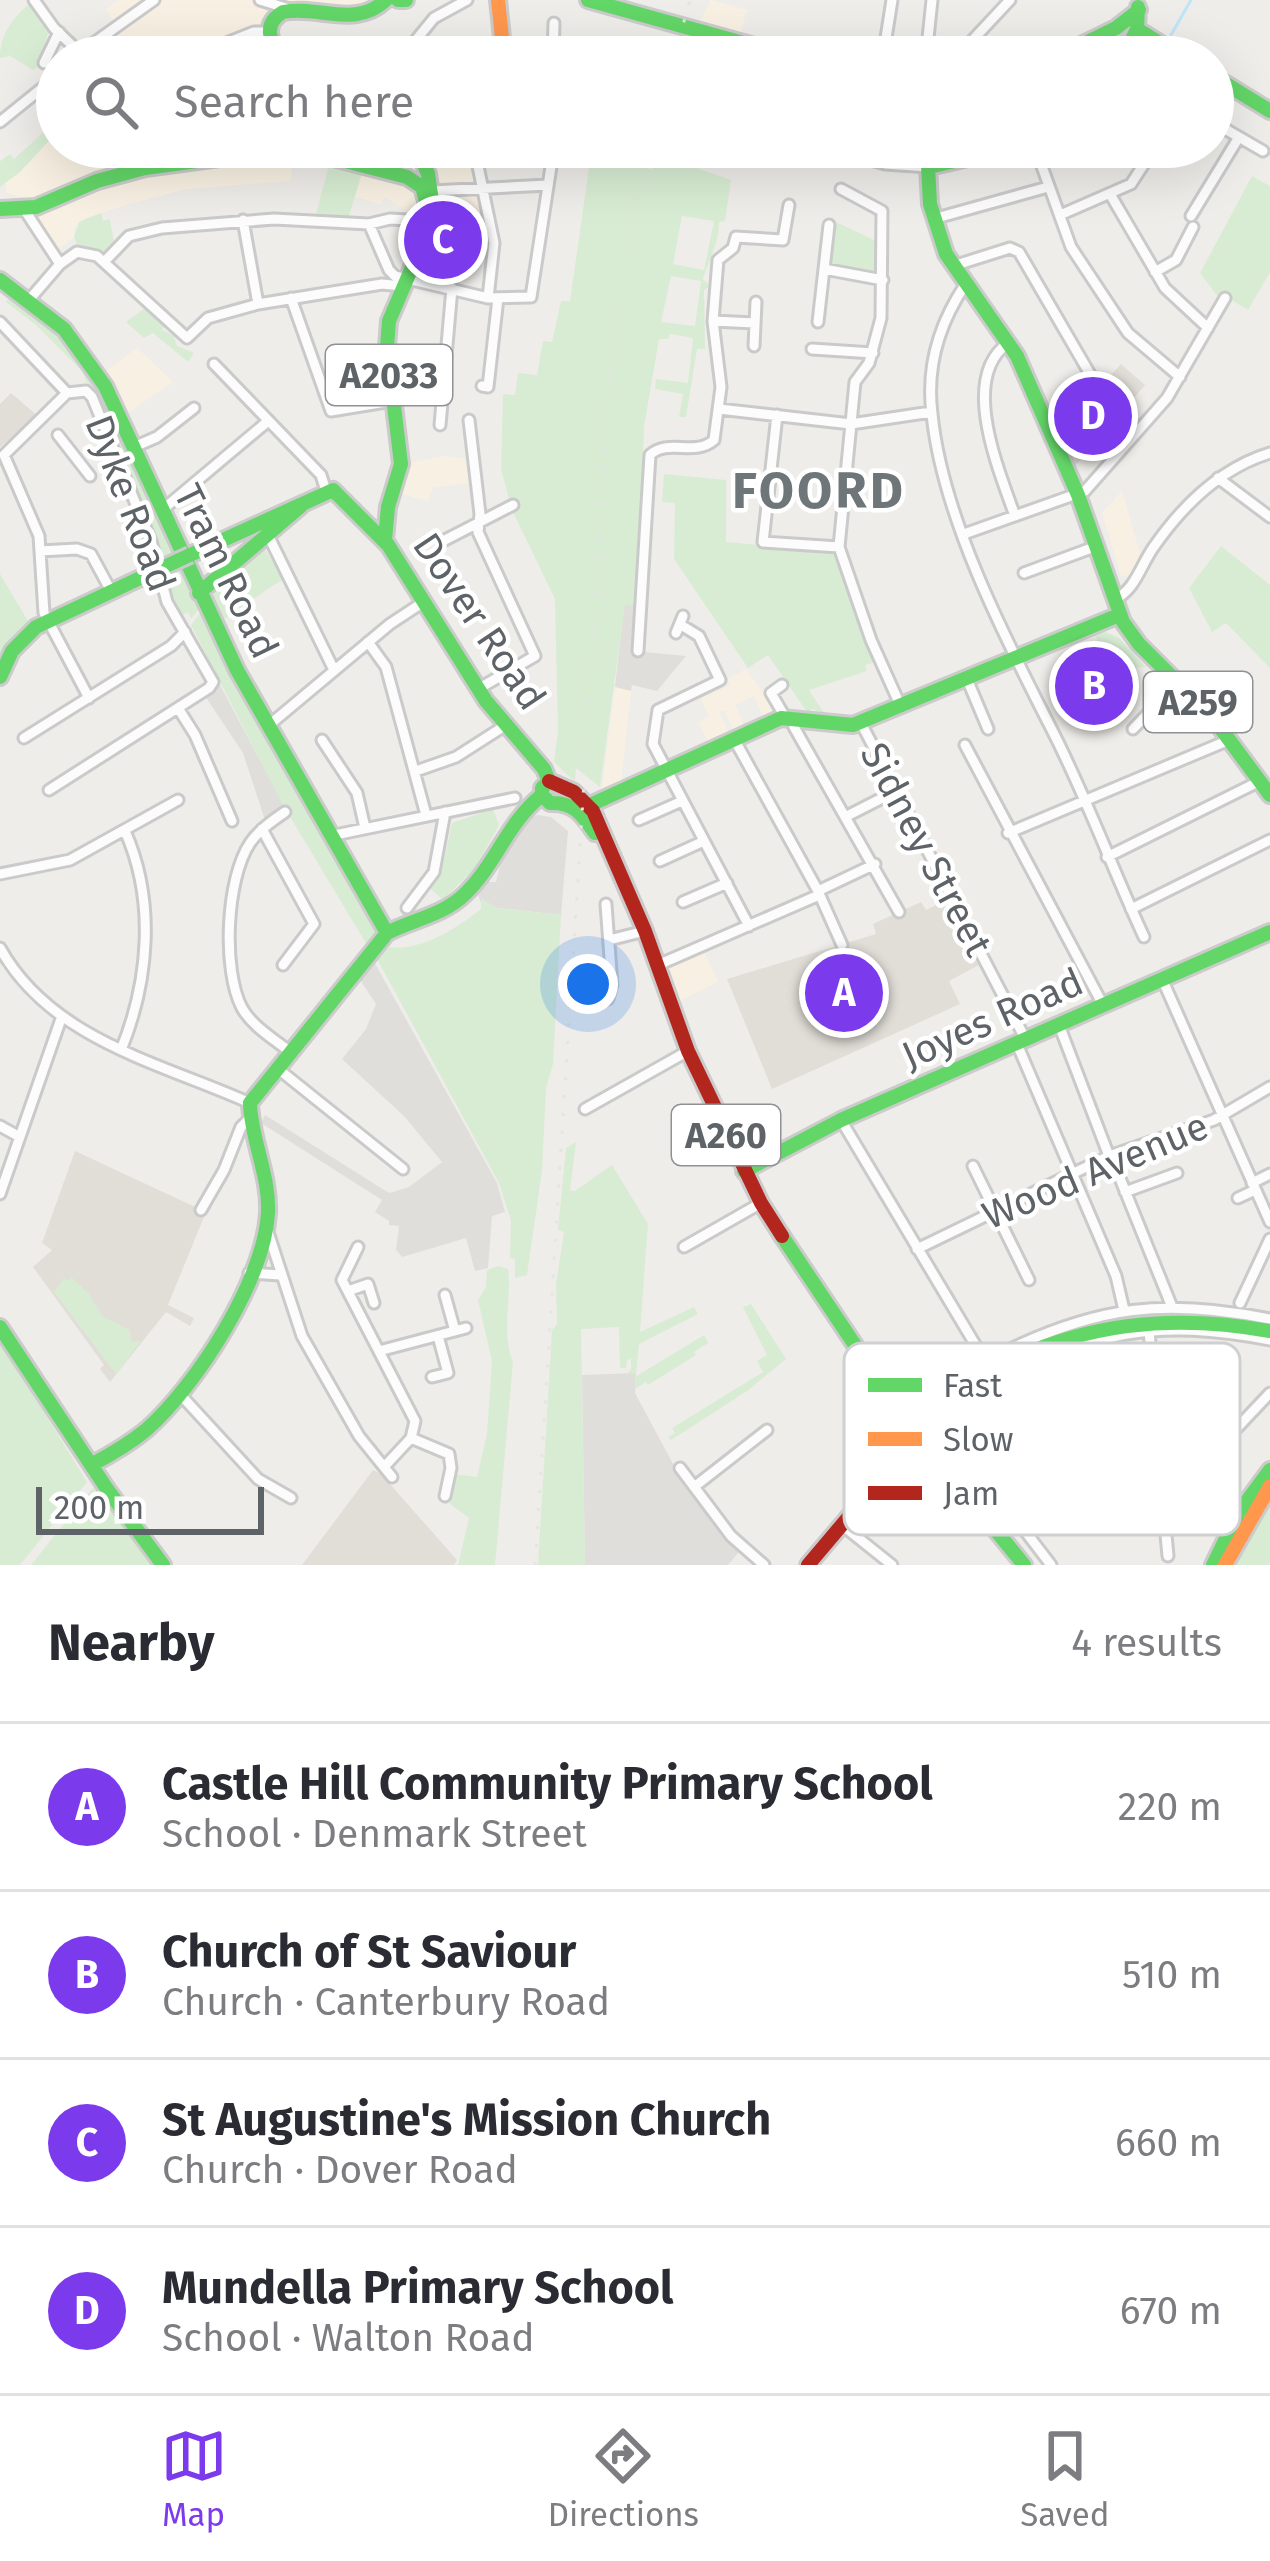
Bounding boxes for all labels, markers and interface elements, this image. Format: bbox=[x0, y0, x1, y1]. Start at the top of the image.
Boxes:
search box bbox=[36, 36, 1234, 168]
icon: search bbox=[78, 69, 144, 135]
text: Search here bbox=[174, 75, 414, 129]
pin: C bbox=[404, 195, 482, 285]
road number: A2033 bbox=[326, 345, 452, 405]
pin: D bbox=[1054, 371, 1132, 461]
street label: Dyke Road bbox=[75, 409, 185, 598]
district label: FOORD bbox=[732, 460, 906, 522]
street label: Tram Road bbox=[164, 477, 288, 666]
street label: Dover Road bbox=[403, 524, 555, 719]
pin: B bbox=[1055, 641, 1133, 731]
road number: A259 bbox=[1144, 672, 1252, 732]
street label: Sidney Street bbox=[851, 735, 1002, 965]
pin: A bbox=[805, 948, 883, 1038]
your location bbox=[558, 954, 618, 1014]
street label: Joyes Road bbox=[895, 959, 1090, 1079]
street label: Wood Avenue bbox=[976, 1103, 1215, 1239]
road number: A260 bbox=[672, 1105, 780, 1165]
legend bbox=[844, 1343, 1240, 1535]
text: Fast bbox=[943, 1366, 1002, 1406]
text: Slow bbox=[943, 1420, 1013, 1460]
text: Jam bbox=[943, 1474, 999, 1514]
scale bar bbox=[36, 1481, 264, 1534]
text: 200 m bbox=[54, 1488, 144, 1528]
text: Nearby bbox=[48, 1612, 214, 1674]
text: 4 results bbox=[1071, 1620, 1222, 1666]
text: Castle Hill Community Primary School bbox=[162, 1757, 933, 1811]
text: A bbox=[75, 1784, 99, 1830]
text: 220 m bbox=[1118, 1784, 1222, 1830]
text: School · Denmark Street bbox=[162, 1811, 587, 1857]
text: Church of St Saviour bbox=[162, 1925, 576, 1979]
text: B bbox=[75, 1952, 99, 1998]
text: 510 m bbox=[1122, 1952, 1222, 1998]
text: Church · Canterbury Road bbox=[162, 1979, 610, 2025]
text: St Augustine's Mission Church bbox=[162, 2093, 771, 2147]
text: C bbox=[76, 2120, 98, 2166]
text: 660 m bbox=[1115, 2120, 1222, 2166]
text: Church · Dover Road bbox=[162, 2147, 518, 2193]
text: Mundella Primary School bbox=[162, 2261, 673, 2315]
text: D bbox=[74, 2288, 100, 2334]
text: 670 m bbox=[1120, 2288, 1222, 2334]
text: School · Walton Road bbox=[162, 2315, 534, 2361]
tab: Map bbox=[161, 2423, 227, 2535]
tab: Directions bbox=[548, 2423, 699, 2535]
tab: Saved bbox=[1020, 2423, 1109, 2535]

